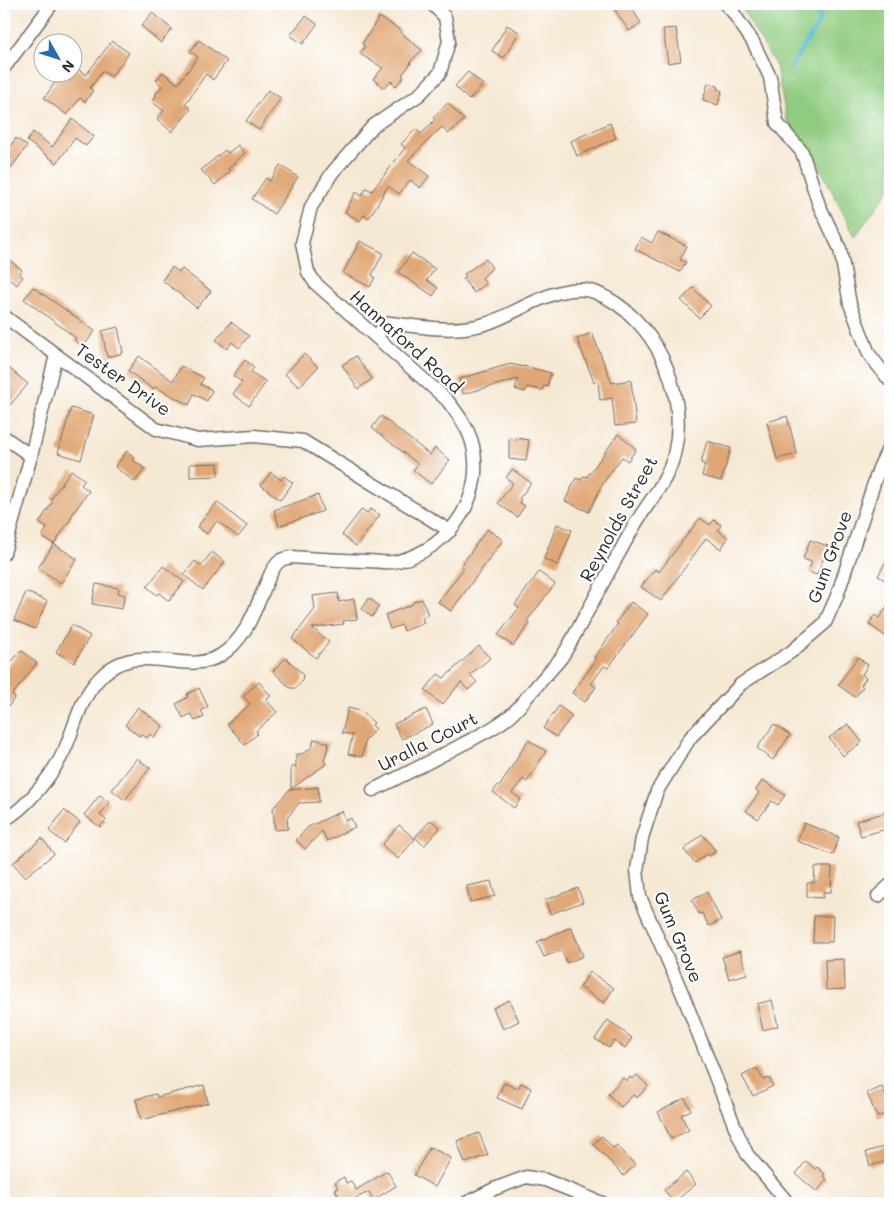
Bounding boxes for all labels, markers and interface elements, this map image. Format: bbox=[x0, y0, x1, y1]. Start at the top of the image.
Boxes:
north arrow bbox=[32, 32, 82, 82]
text: N bbox=[58, 56, 79, 77]
street label: Hannaford Road bbox=[345, 284, 468, 398]
street label: Tester Drive bbox=[71, 337, 176, 421]
street label: Reynolds Street bbox=[574, 451, 663, 586]
street label: Gum Grove bbox=[801, 507, 857, 606]
street label: Uralla Court bbox=[374, 706, 481, 776]
street label: Gum Grove bbox=[649, 887, 709, 986]

